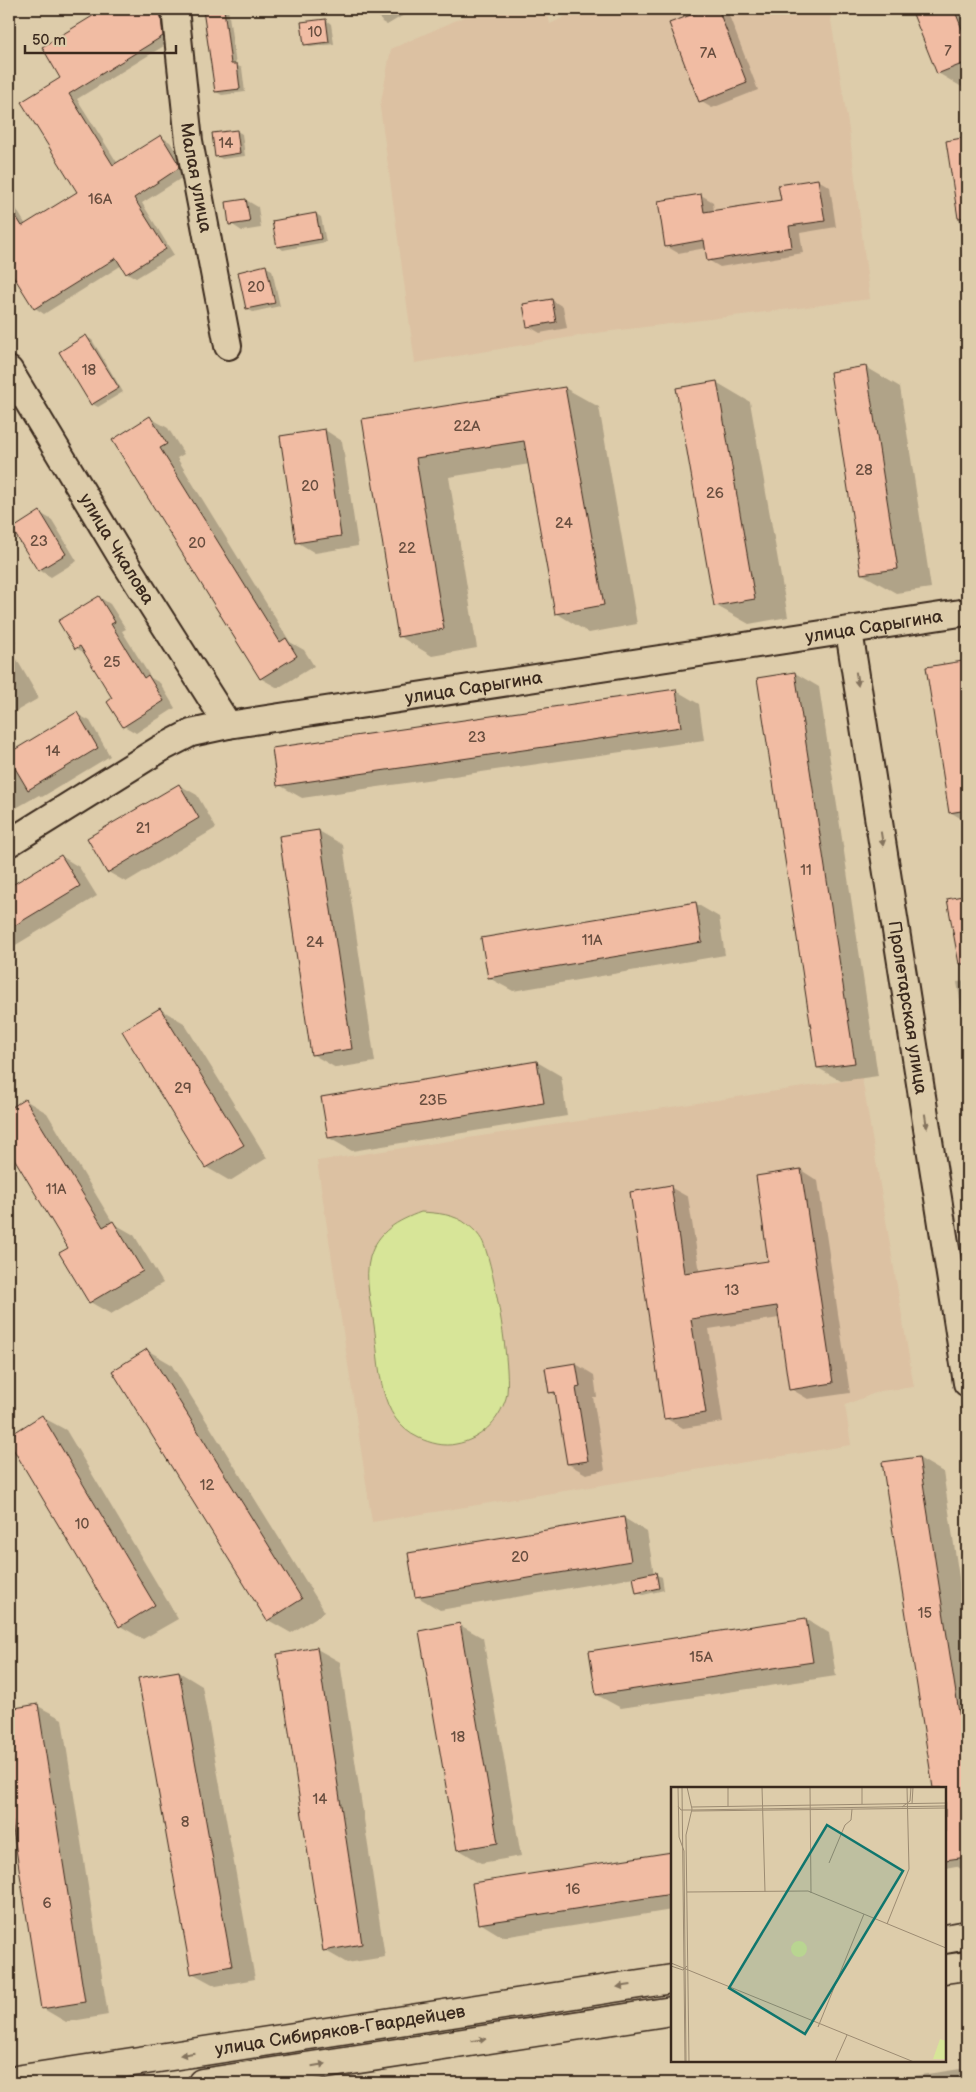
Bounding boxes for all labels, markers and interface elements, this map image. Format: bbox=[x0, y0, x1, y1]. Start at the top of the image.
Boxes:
scale bar bbox=[25, 22, 176, 54]
house number: 10 bbox=[308, 23, 322, 42]
text: 50 m bbox=[32, 31, 66, 50]
house number: 7 bbox=[944, 42, 952, 61]
house number: 7А bbox=[700, 44, 717, 63]
street label: Малая улица bbox=[177, 122, 217, 235]
house number: 14 bbox=[219, 134, 233, 153]
house number: 16А bbox=[88, 190, 113, 209]
house number: 20 bbox=[247, 278, 265, 297]
house number: 18 bbox=[82, 361, 97, 380]
house number: 22А bbox=[454, 417, 481, 436]
house number: 28 bbox=[855, 461, 873, 480]
house number: 20 bbox=[301, 477, 319, 496]
house number: 26 bbox=[706, 484, 724, 503]
street label: улица Чкалова bbox=[75, 490, 159, 609]
house number: 24 bbox=[555, 514, 573, 533]
house number: 23 bbox=[30, 532, 48, 551]
house number: 20 bbox=[188, 534, 206, 553]
house number: 22 bbox=[398, 539, 416, 558]
street label: улица Сарыгина bbox=[804, 605, 944, 647]
house number: 25 bbox=[103, 653, 121, 672]
street label: улица Сарыгина bbox=[403, 667, 544, 708]
one-way arrow bbox=[853, 671, 861, 687]
house number: 23 bbox=[468, 728, 486, 747]
house number: 14 bbox=[46, 742, 60, 761]
house number: 21 bbox=[136, 819, 150, 838]
one-way arrow bbox=[878, 832, 886, 848]
house number: 11 bbox=[800, 861, 812, 880]
street label: Пролетарская улица bbox=[884, 919, 932, 1096]
house number: 11А bbox=[582, 931, 603, 950]
house number: 24 bbox=[306, 933, 324, 952]
house number: 29 bbox=[174, 1079, 192, 1098]
house number: 23Б bbox=[419, 1091, 448, 1110]
one-way arrow bbox=[922, 1113, 930, 1129]
house number: 11А bbox=[46, 1180, 67, 1199]
house number: 13 bbox=[724, 1281, 740, 1300]
house number: 12 bbox=[200, 1476, 214, 1495]
house number: 10 bbox=[75, 1515, 89, 1534]
house number: 20 bbox=[511, 1548, 529, 1567]
house number: 15 bbox=[918, 1604, 932, 1623]
house number: 15А bbox=[689, 1648, 714, 1667]
house number: 18 bbox=[451, 1728, 466, 1747]
inset map bbox=[671, 1787, 946, 2062]
house number: 14 bbox=[313, 1790, 327, 1809]
house number: 8 bbox=[181, 1813, 190, 1832]
house number: 16 bbox=[566, 1880, 580, 1899]
house number: 6 bbox=[42, 1894, 52, 1913]
one-way arrow bbox=[616, 1982, 632, 1990]
street label: улица Сибиряков-Гвардейцев bbox=[214, 2000, 467, 2060]
one-way arrow bbox=[472, 2036, 488, 2044]
one-way arrow bbox=[178, 2051, 194, 2059]
one-way arrow bbox=[311, 2061, 327, 2069]

